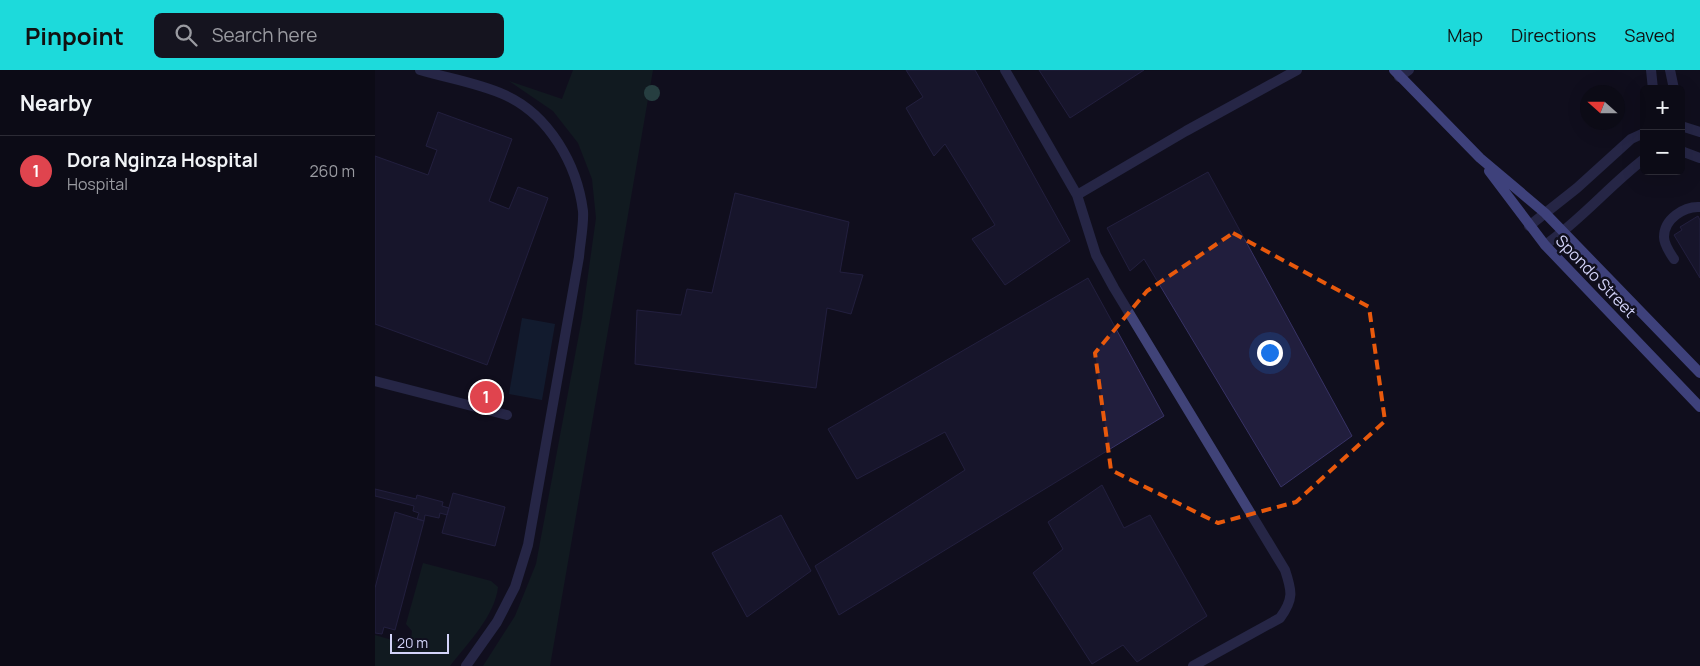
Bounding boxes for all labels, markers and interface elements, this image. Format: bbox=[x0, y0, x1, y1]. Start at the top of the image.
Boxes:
search box bbox=[154, 13, 504, 58]
text: Pinpoint bbox=[25, 19, 124, 52]
icon: search bbox=[172, 21, 200, 49]
text: Search here bbox=[212, 22, 317, 48]
text: Map bbox=[1447, 23, 1483, 47]
text: Directions bbox=[1511, 23, 1596, 47]
text: Saved bbox=[1624, 23, 1675, 47]
north arrow bbox=[1580, 85, 1625, 130]
map controls bbox=[1640, 85, 1685, 175]
button: + bbox=[1640, 85, 1685, 130]
text: Nearby bbox=[20, 89, 92, 117]
button: − bbox=[1640, 130, 1685, 175]
text: Dora Nginza Hospital bbox=[67, 147, 258, 173]
text: 1 bbox=[32, 160, 40, 182]
text: 260 m bbox=[309, 160, 355, 182]
text: Hospital bbox=[67, 173, 128, 195]
street label: Spondo Street bbox=[1551, 230, 1641, 322]
your location bbox=[1257, 340, 1283, 366]
pin: 1 bbox=[470, 378, 502, 416]
scale bar bbox=[390, 631, 449, 654]
text: 20 m bbox=[397, 633, 428, 652]

